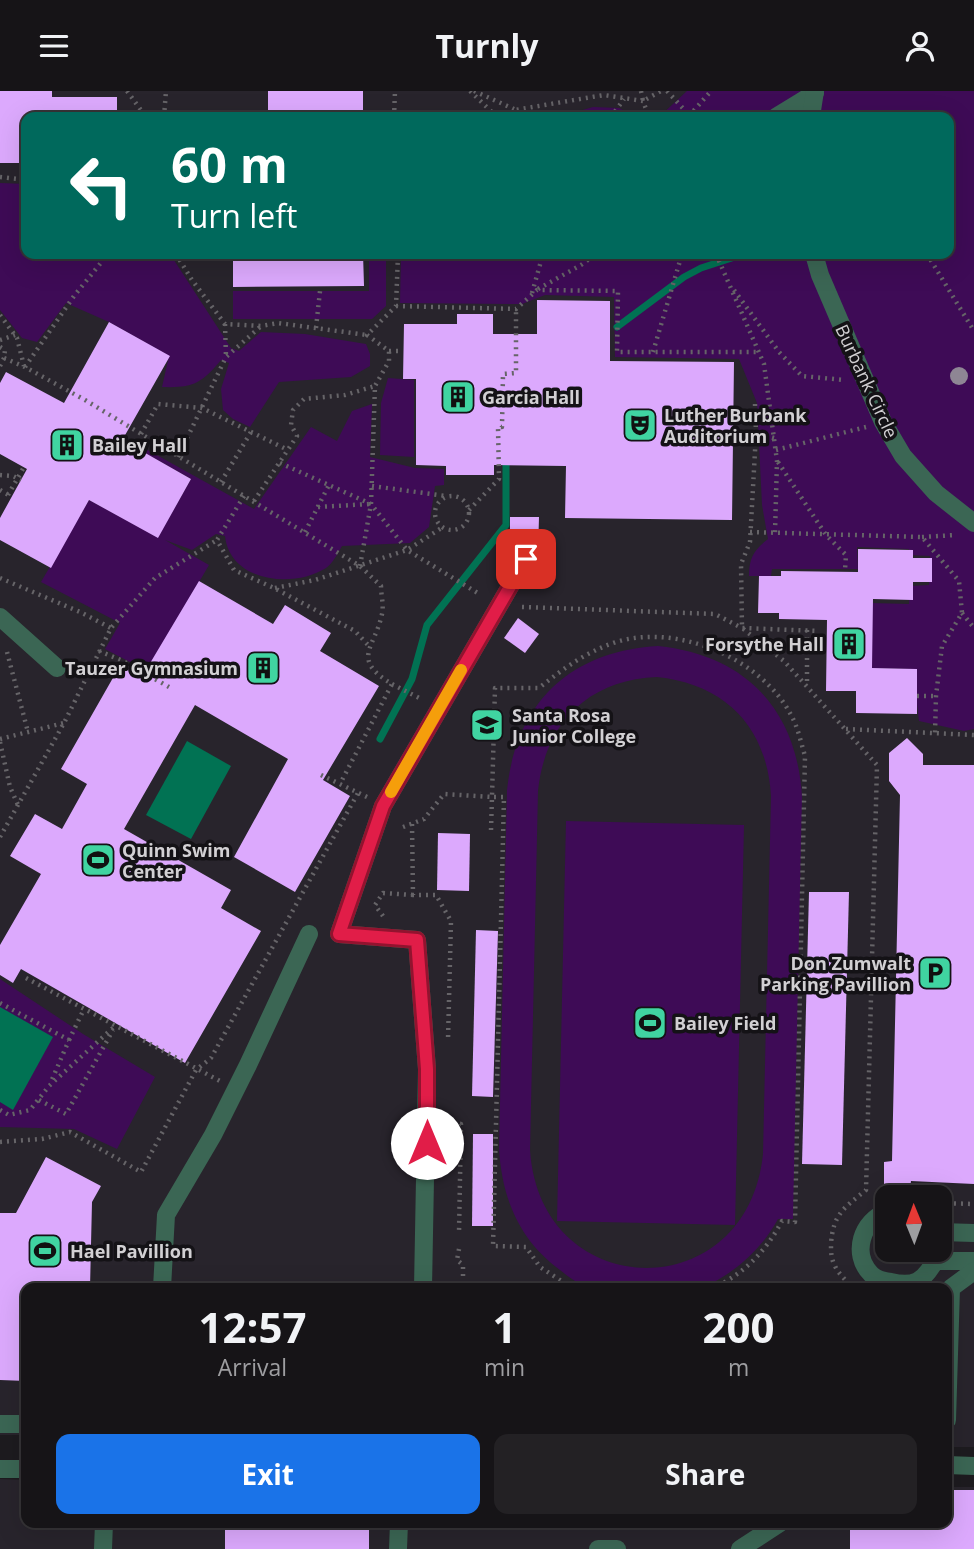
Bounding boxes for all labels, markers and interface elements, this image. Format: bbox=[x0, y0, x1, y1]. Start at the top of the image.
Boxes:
text: Turnly bbox=[435, 24, 539, 67]
icon: menu bbox=[35, 27, 73, 65]
icon: person bbox=[901, 27, 939, 65]
text: 60 m bbox=[171, 131, 288, 197]
icon: left bbox=[56, 140, 147, 231]
text: Turn left bbox=[171, 194, 297, 237]
street label: Burbank Circle bbox=[830, 320, 904, 442]
building icon: Garcia Hall bbox=[439, 378, 477, 416]
place label: Garcia Hall bbox=[482, 385, 580, 409]
place label: Luther Burbank Auditorium bbox=[664, 403, 807, 448]
theatre icon: Luther Burbank Auditorium bbox=[621, 406, 659, 444]
building icon: Bailey Hall bbox=[48, 426, 86, 464]
place label: Bailey Hall bbox=[92, 433, 187, 457]
pin bbox=[496, 529, 556, 589]
icon: arrive bbox=[507, 540, 545, 578]
building icon: Forsythe Hall bbox=[830, 625, 868, 663]
place label: Forsythe Hall bbox=[705, 632, 824, 656]
building icon: Tauzer Gymnasium bbox=[244, 649, 282, 687]
place label: Tauzer Gymnasium bbox=[65, 656, 238, 680]
place label: Santa Rosa Junior College bbox=[510, 703, 636, 748]
school or university icon: Santa Rosa Junior College bbox=[468, 706, 506, 744]
place label: Quinn Swim Center bbox=[122, 838, 230, 883]
sports icon: Quinn Swim Center bbox=[79, 841, 117, 879]
place label: Don Zumwalt Parking Pavillion bbox=[760, 951, 911, 996]
parking icon: Don Zumwalt Parking Pavillion bbox=[916, 954, 954, 992]
sports icon: Bailey Field bbox=[631, 1004, 669, 1042]
place label: Bailey Field bbox=[674, 1011, 776, 1035]
position arrow bbox=[390, 1106, 464, 1180]
north arrow bbox=[875, 1185, 952, 1262]
map controls bbox=[875, 1185, 952, 1262]
sports icon: Hael Pavillion bbox=[26, 1232, 64, 1270]
place label: Hael Pavillion bbox=[70, 1239, 193, 1263]
text: 12:57 bbox=[198, 1298, 306, 1355]
text: 1 bbox=[492, 1298, 517, 1355]
text: 200 bbox=[703, 1298, 775, 1355]
text: Arrival bbox=[218, 1351, 287, 1383]
text: min bbox=[484, 1351, 525, 1383]
text: m bbox=[728, 1351, 749, 1383]
button: Exit bbox=[56, 1434, 480, 1514]
button: Share bbox=[494, 1434, 917, 1514]

